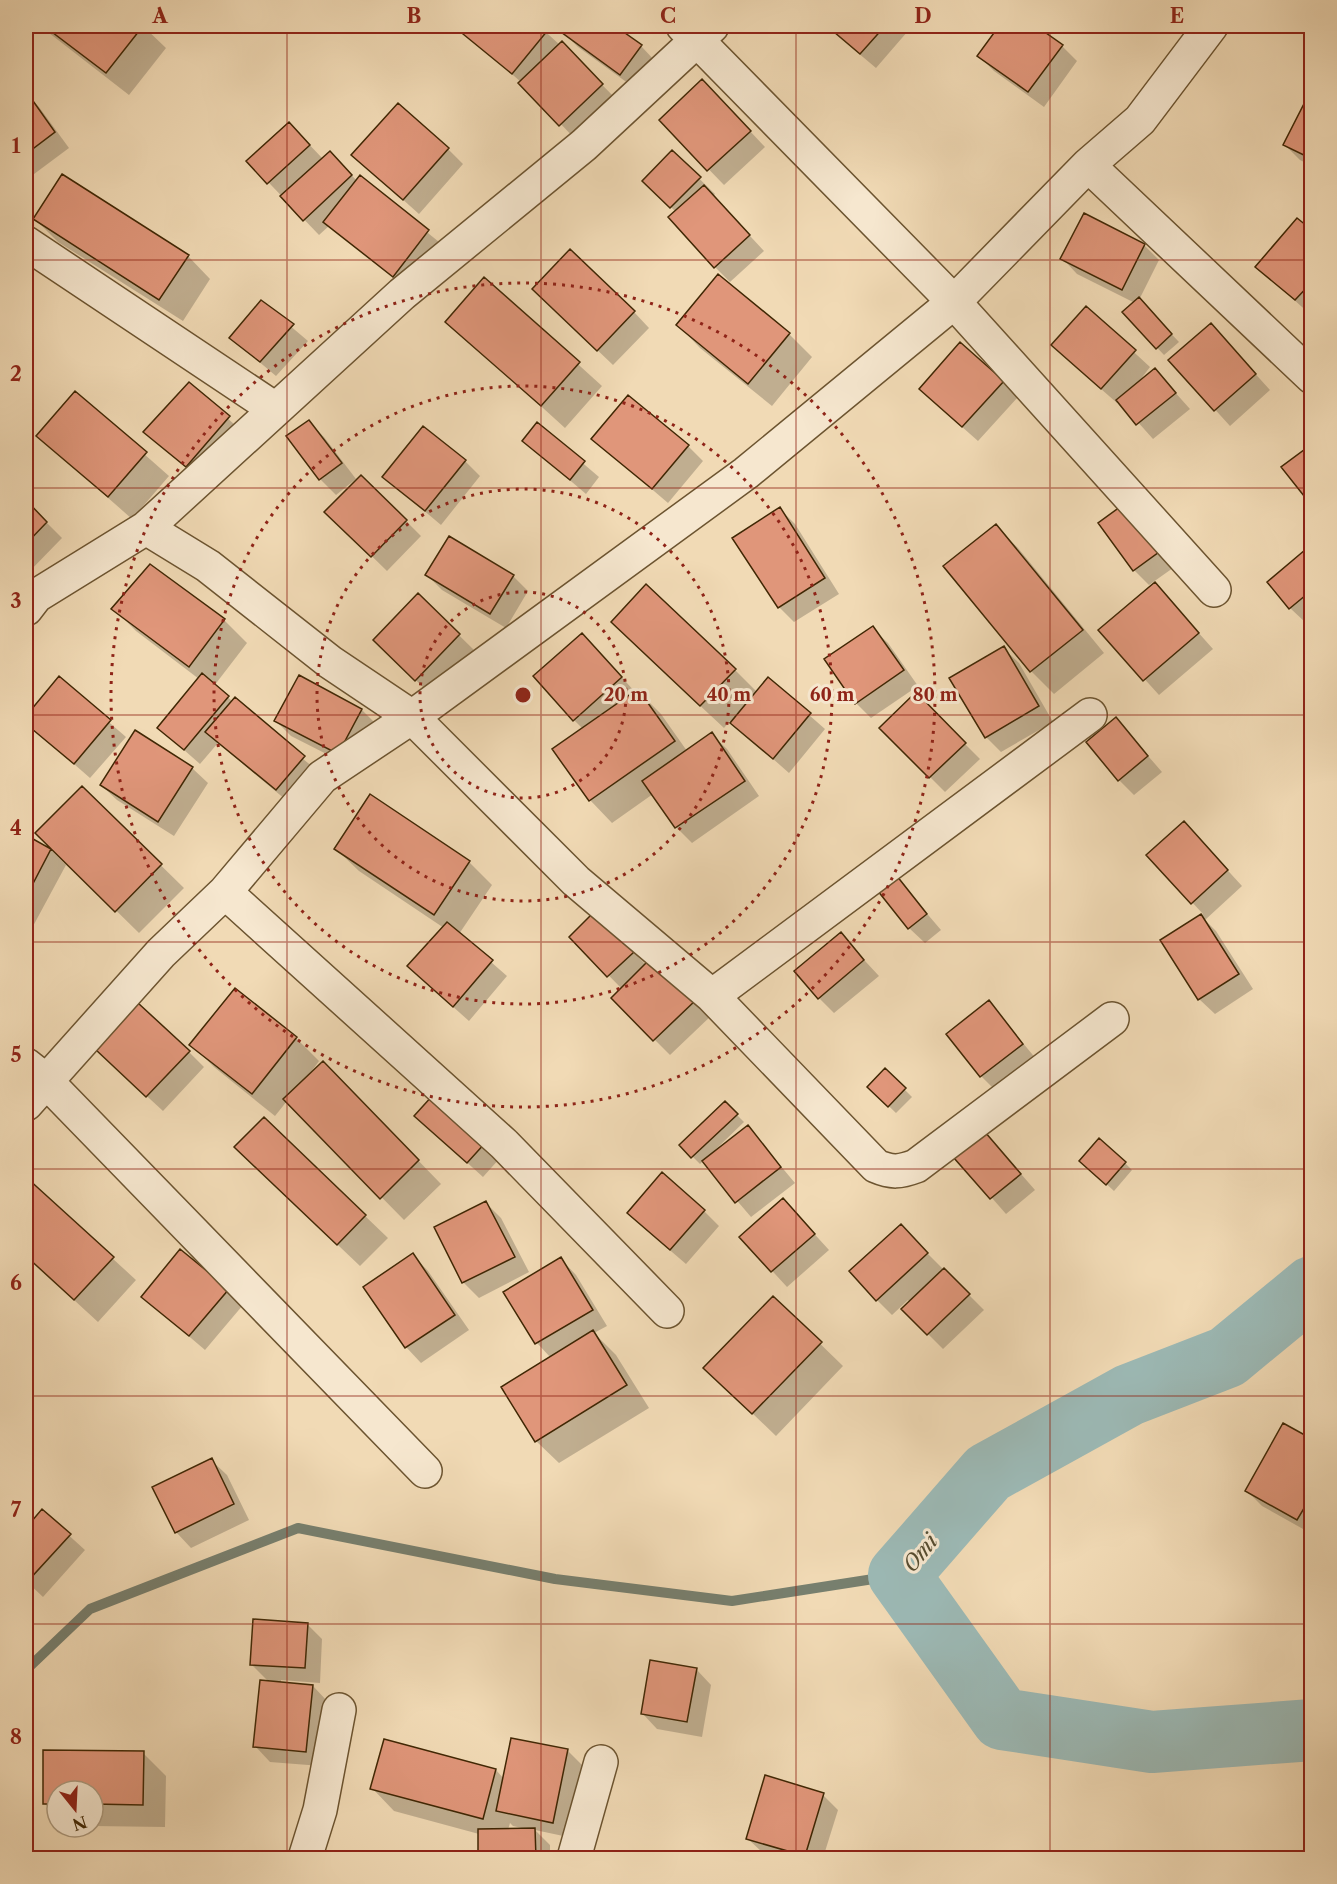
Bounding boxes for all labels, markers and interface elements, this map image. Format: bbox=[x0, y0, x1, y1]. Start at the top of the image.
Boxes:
text: A bbox=[151, 4, 168, 28]
text: B bbox=[407, 4, 422, 28]
text: C bbox=[660, 4, 676, 28]
text: D bbox=[914, 4, 932, 28]
text: E bbox=[1170, 4, 1184, 28]
text: 1 bbox=[12, 134, 21, 158]
text: 2 bbox=[10, 362, 22, 386]
text: 3 bbox=[10, 589, 22, 613]
text: 20 m bbox=[604, 684, 648, 706]
text: 40 m bbox=[707, 684, 751, 706]
text: 60 m bbox=[810, 684, 854, 706]
text: 80 m bbox=[912, 684, 958, 706]
centre of rings bbox=[513, 685, 533, 705]
text: 4 bbox=[10, 816, 22, 840]
text: 5 bbox=[10, 1043, 22, 1067]
text: 6 bbox=[10, 1271, 22, 1295]
text: 7 bbox=[11, 1498, 22, 1522]
water label: Omi bbox=[897, 1528, 944, 1577]
text: 8 bbox=[10, 1725, 22, 1749]
north arrow bbox=[45, 1779, 105, 1839]
text: N bbox=[70, 1812, 89, 1835]

